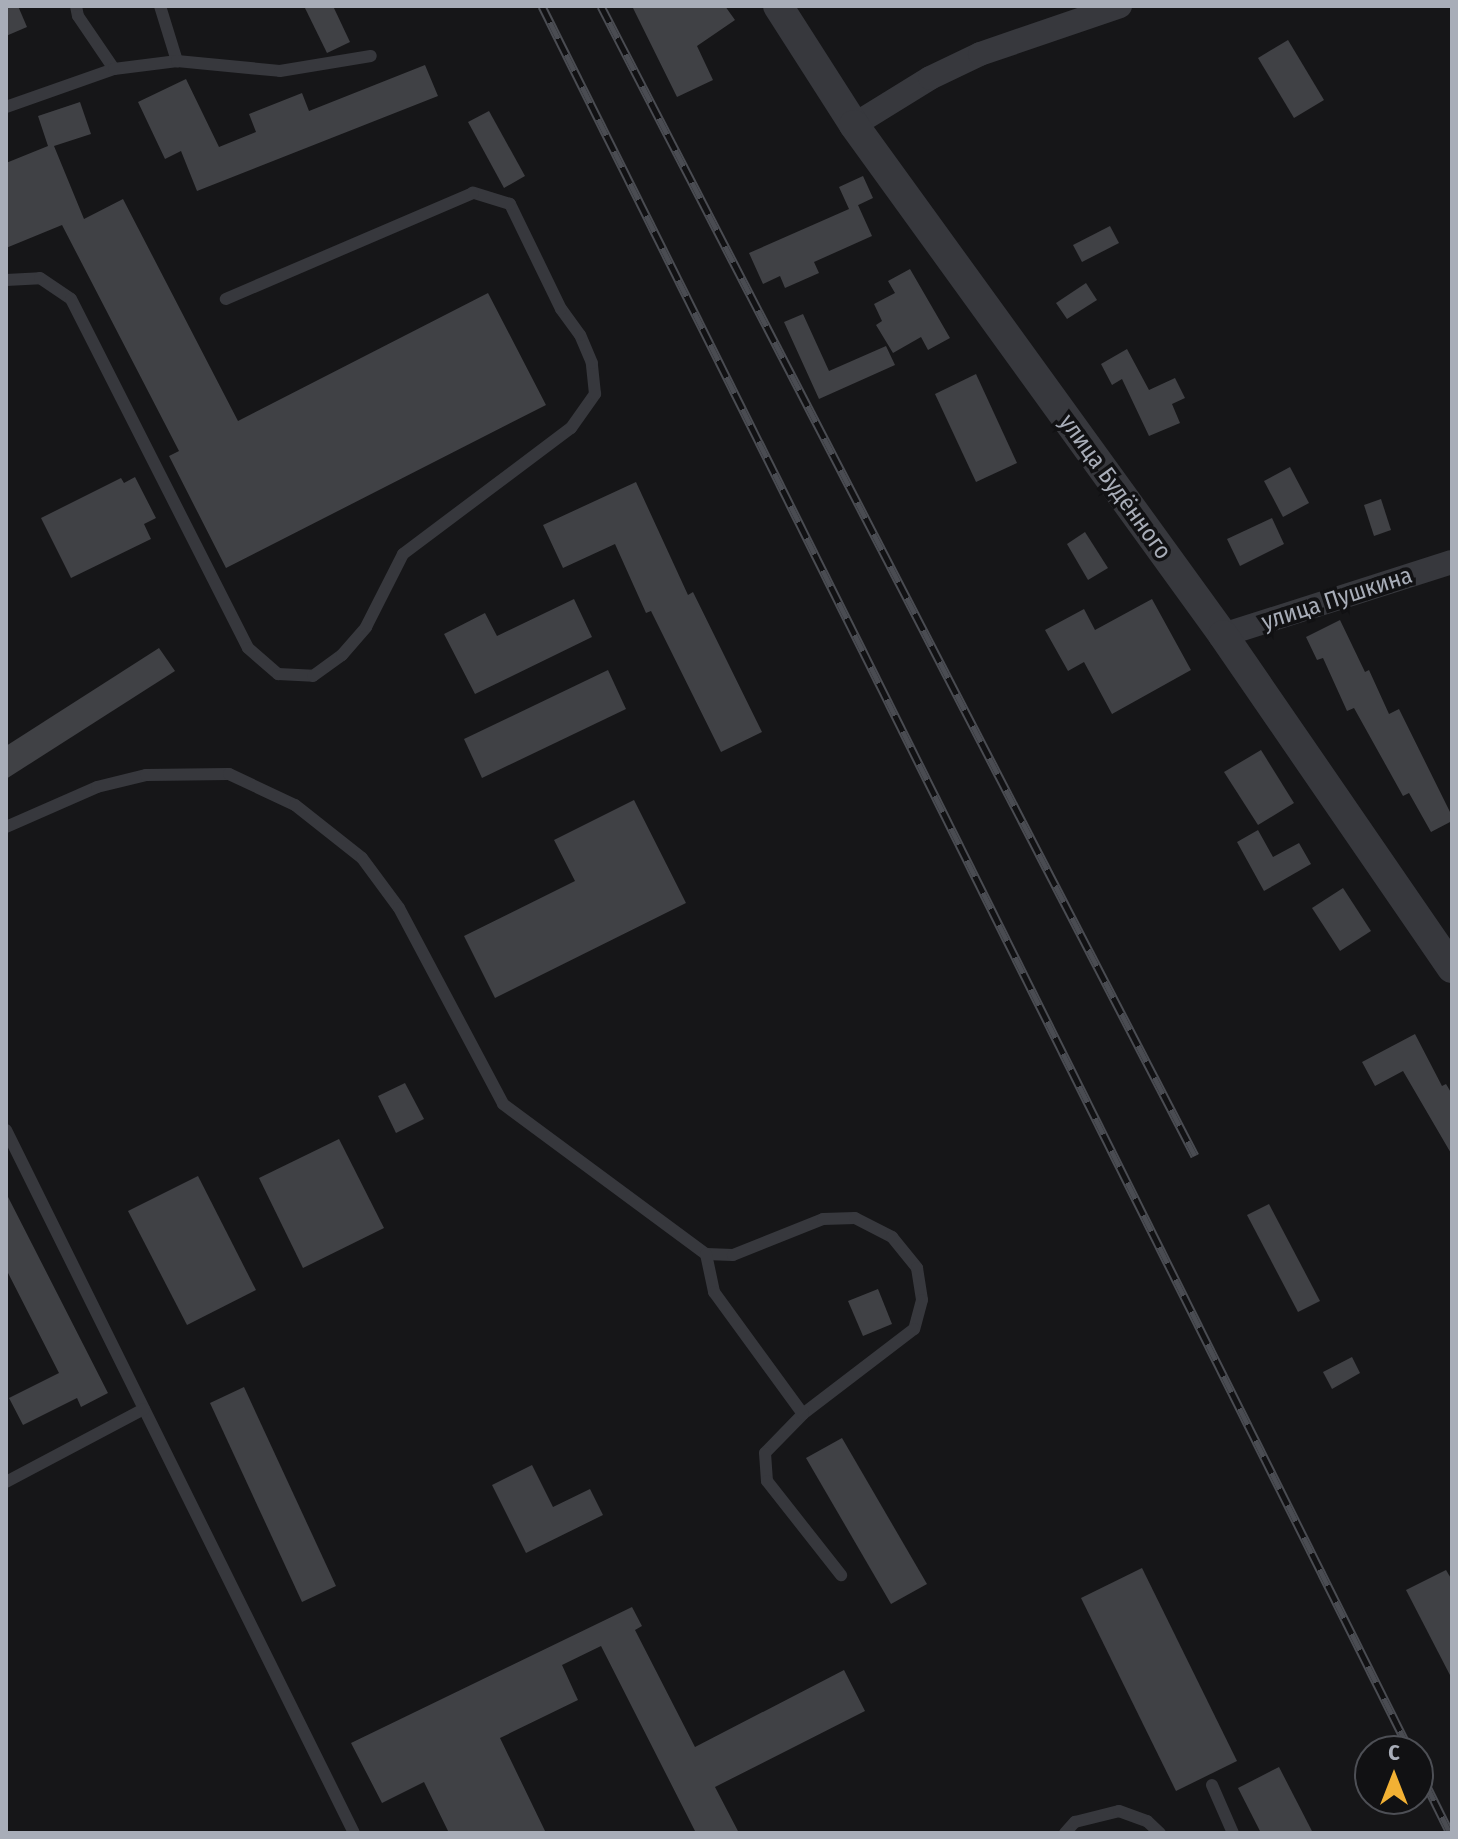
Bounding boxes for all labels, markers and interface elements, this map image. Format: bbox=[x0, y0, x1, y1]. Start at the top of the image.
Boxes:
street label: улица Будённого bbox=[1053, 409, 1177, 565]
street label: улица Пушкина bbox=[1258, 561, 1416, 637]
north arrow bbox=[1354, 1735, 1434, 1815]
text: С bbox=[1388, 1739, 1400, 1766]

